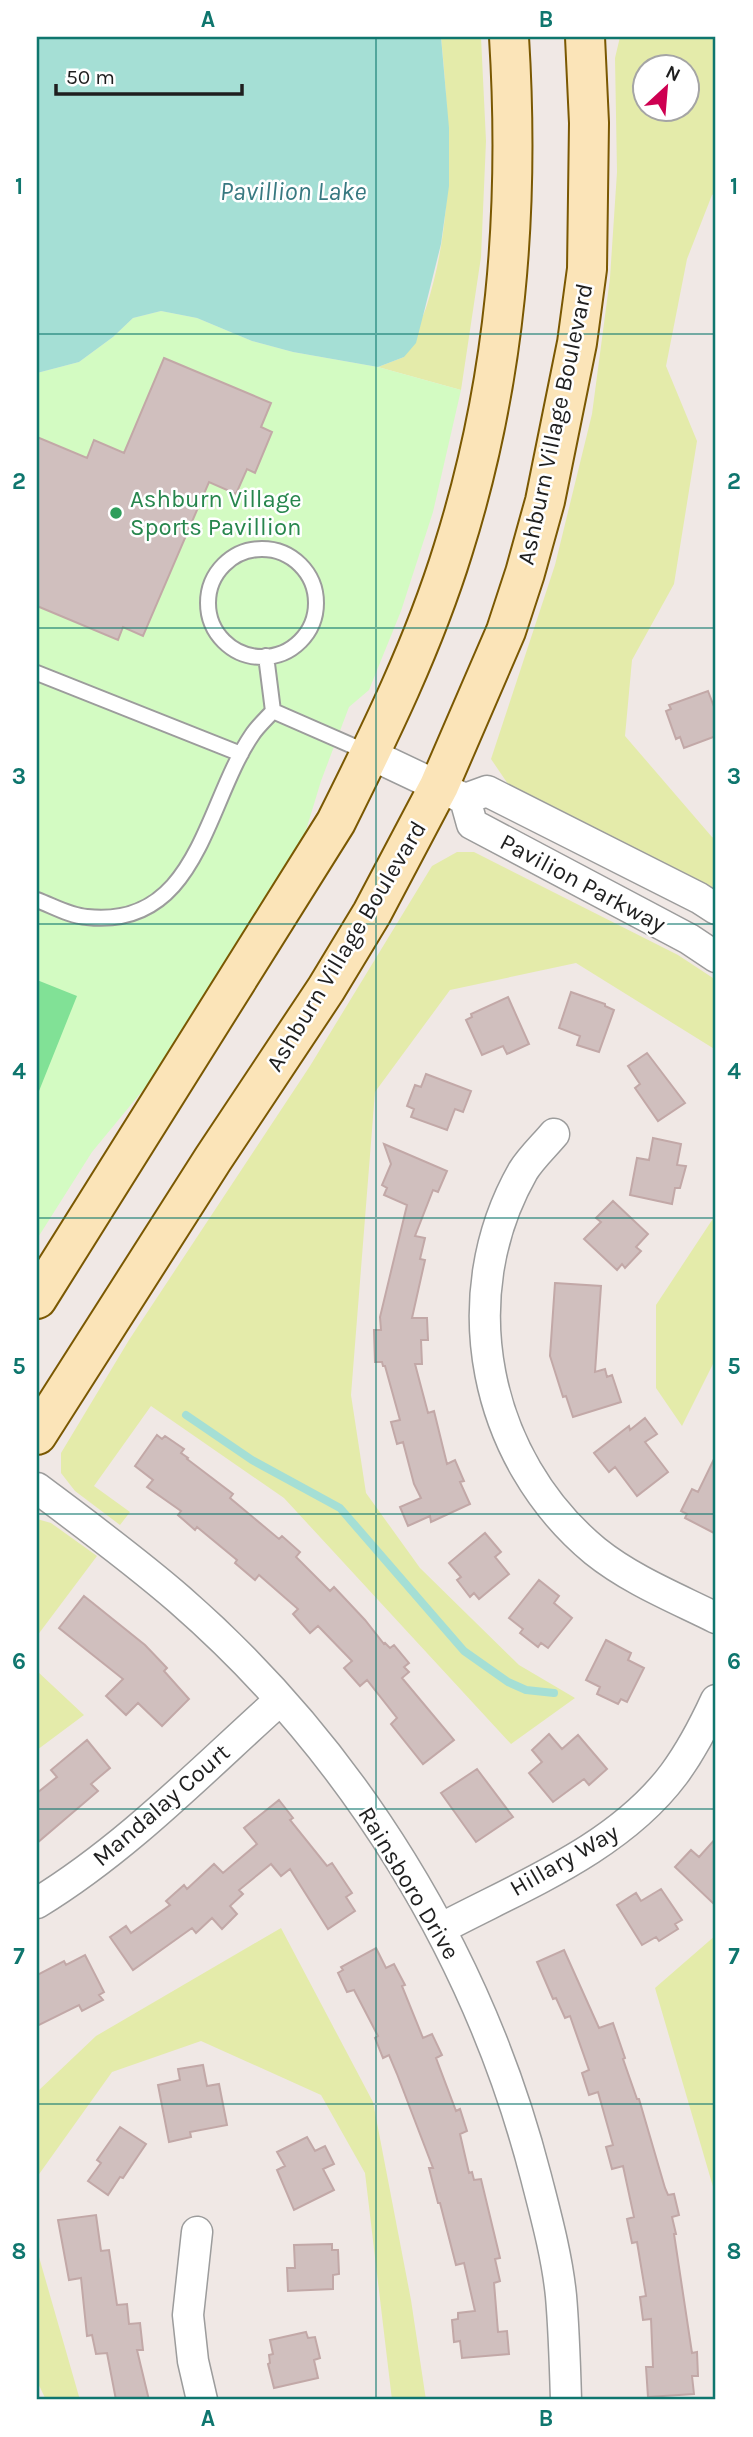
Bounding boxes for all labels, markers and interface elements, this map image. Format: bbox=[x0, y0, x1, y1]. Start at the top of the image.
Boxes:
text: A bbox=[201, 6, 215, 33]
text: B bbox=[539, 6, 553, 33]
scale bar bbox=[56, 52, 242, 96]
north arrow bbox=[630, 52, 700, 122]
text: N bbox=[662, 61, 684, 86]
text: 50 m bbox=[66, 65, 115, 89]
text: 1 bbox=[15, 173, 23, 200]
text: 1 bbox=[730, 173, 738, 200]
water label: Pavillion Lake bbox=[220, 176, 366, 207]
street label: Ashburn Village Boulevard bbox=[511, 281, 599, 567]
text: 2 bbox=[12, 468, 26, 495]
text: 2 bbox=[727, 468, 741, 495]
place label: Ashburn Village Sports Pavillion bbox=[130, 485, 302, 541]
marker: Ashburn Village Sports Pavillion bbox=[108, 505, 124, 521]
text: 3 bbox=[12, 763, 26, 790]
text: 3 bbox=[727, 763, 741, 790]
street label: Ashburn Village Boulevard bbox=[260, 816, 432, 1076]
street label: Pavilion Parkway bbox=[495, 828, 671, 938]
text: 4 bbox=[12, 1058, 26, 1085]
text: 4 bbox=[727, 1058, 741, 1085]
text: 5 bbox=[12, 1353, 26, 1380]
text: 5 bbox=[727, 1353, 741, 1380]
text: 6 bbox=[12, 1648, 26, 1675]
text: 6 bbox=[727, 1648, 741, 1675]
street label: Mandalay Court bbox=[87, 1738, 235, 1872]
street label: Rainsboro Drive bbox=[352, 1802, 466, 1964]
street label: Hillary Way bbox=[505, 1818, 623, 1902]
text: 7 bbox=[13, 1943, 25, 1970]
text: 7 bbox=[728, 1943, 740, 1970]
text: 8 bbox=[12, 2238, 26, 2265]
text: 8 bbox=[727, 2238, 741, 2265]
text: A bbox=[201, 2405, 215, 2432]
text: B bbox=[539, 2405, 553, 2432]

